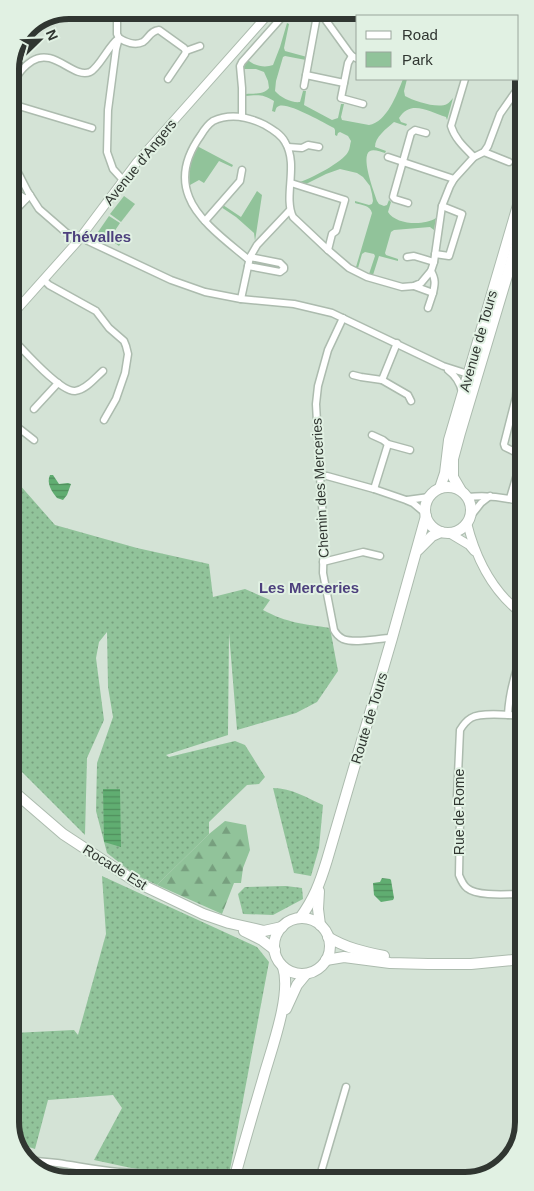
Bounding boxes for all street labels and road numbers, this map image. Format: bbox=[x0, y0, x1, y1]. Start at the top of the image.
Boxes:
street label: Avenue d'Angers bbox=[100, 116, 180, 208]
street label: Avenue de Tours bbox=[456, 289, 500, 393]
street label: Chemin des Merceries bbox=[308, 418, 332, 558]
street label: Route de Tours bbox=[348, 670, 390, 766]
street label: Rue de Rome bbox=[451, 769, 467, 855]
street label: Rocade Est bbox=[80, 841, 150, 893]

